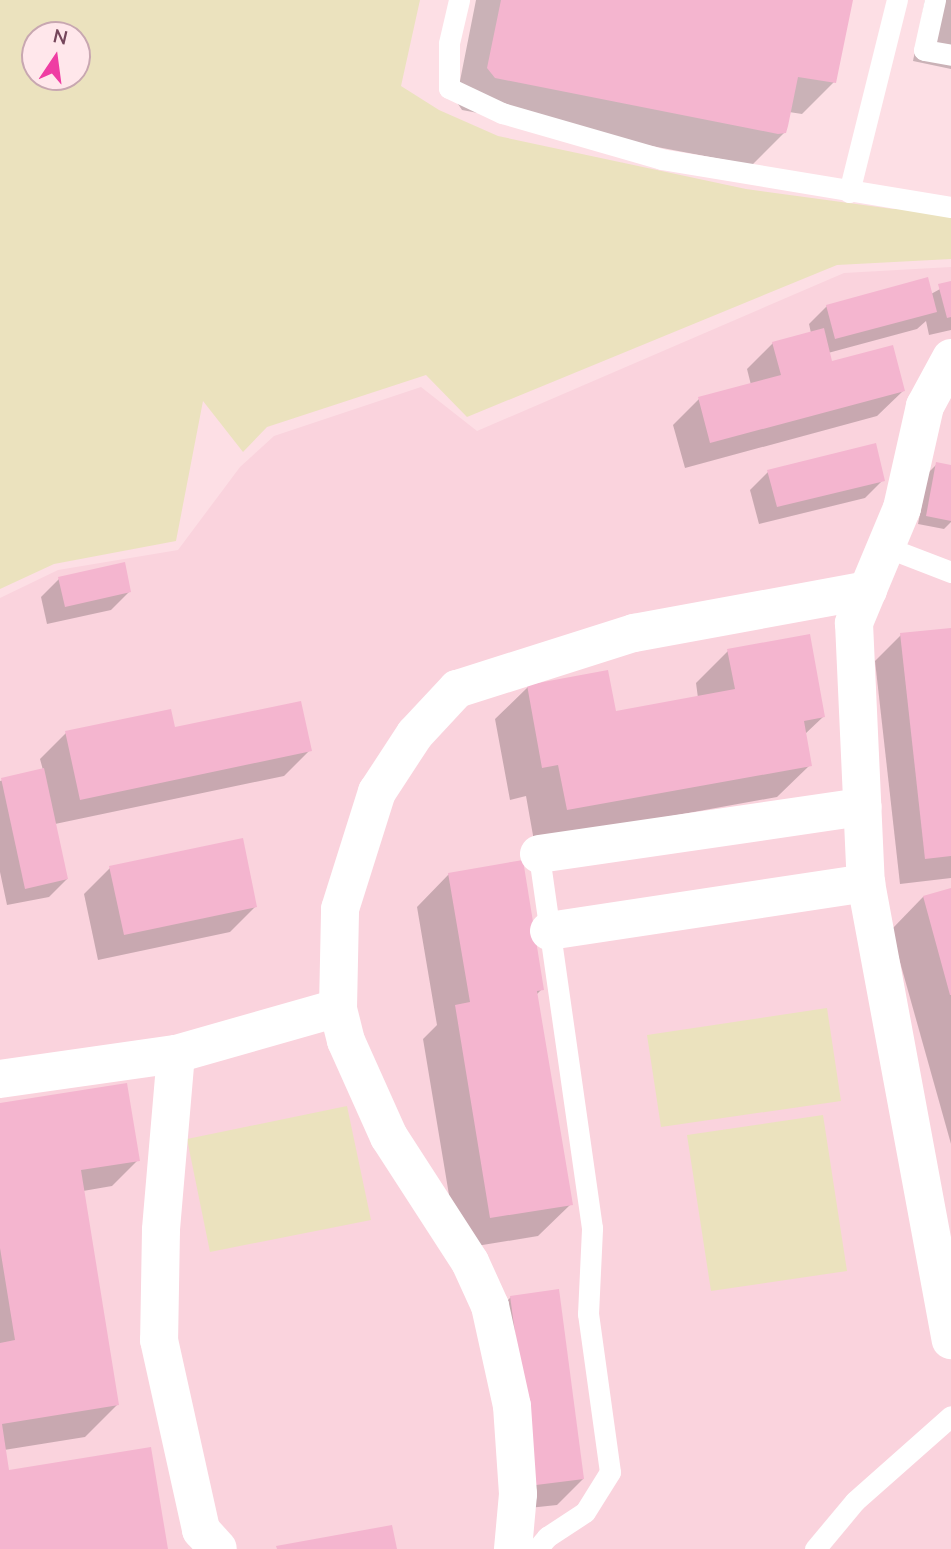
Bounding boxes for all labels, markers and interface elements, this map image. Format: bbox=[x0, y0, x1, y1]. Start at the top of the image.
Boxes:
north arrow bbox=[21, 21, 91, 91]
text: N bbox=[50, 23, 70, 52]

